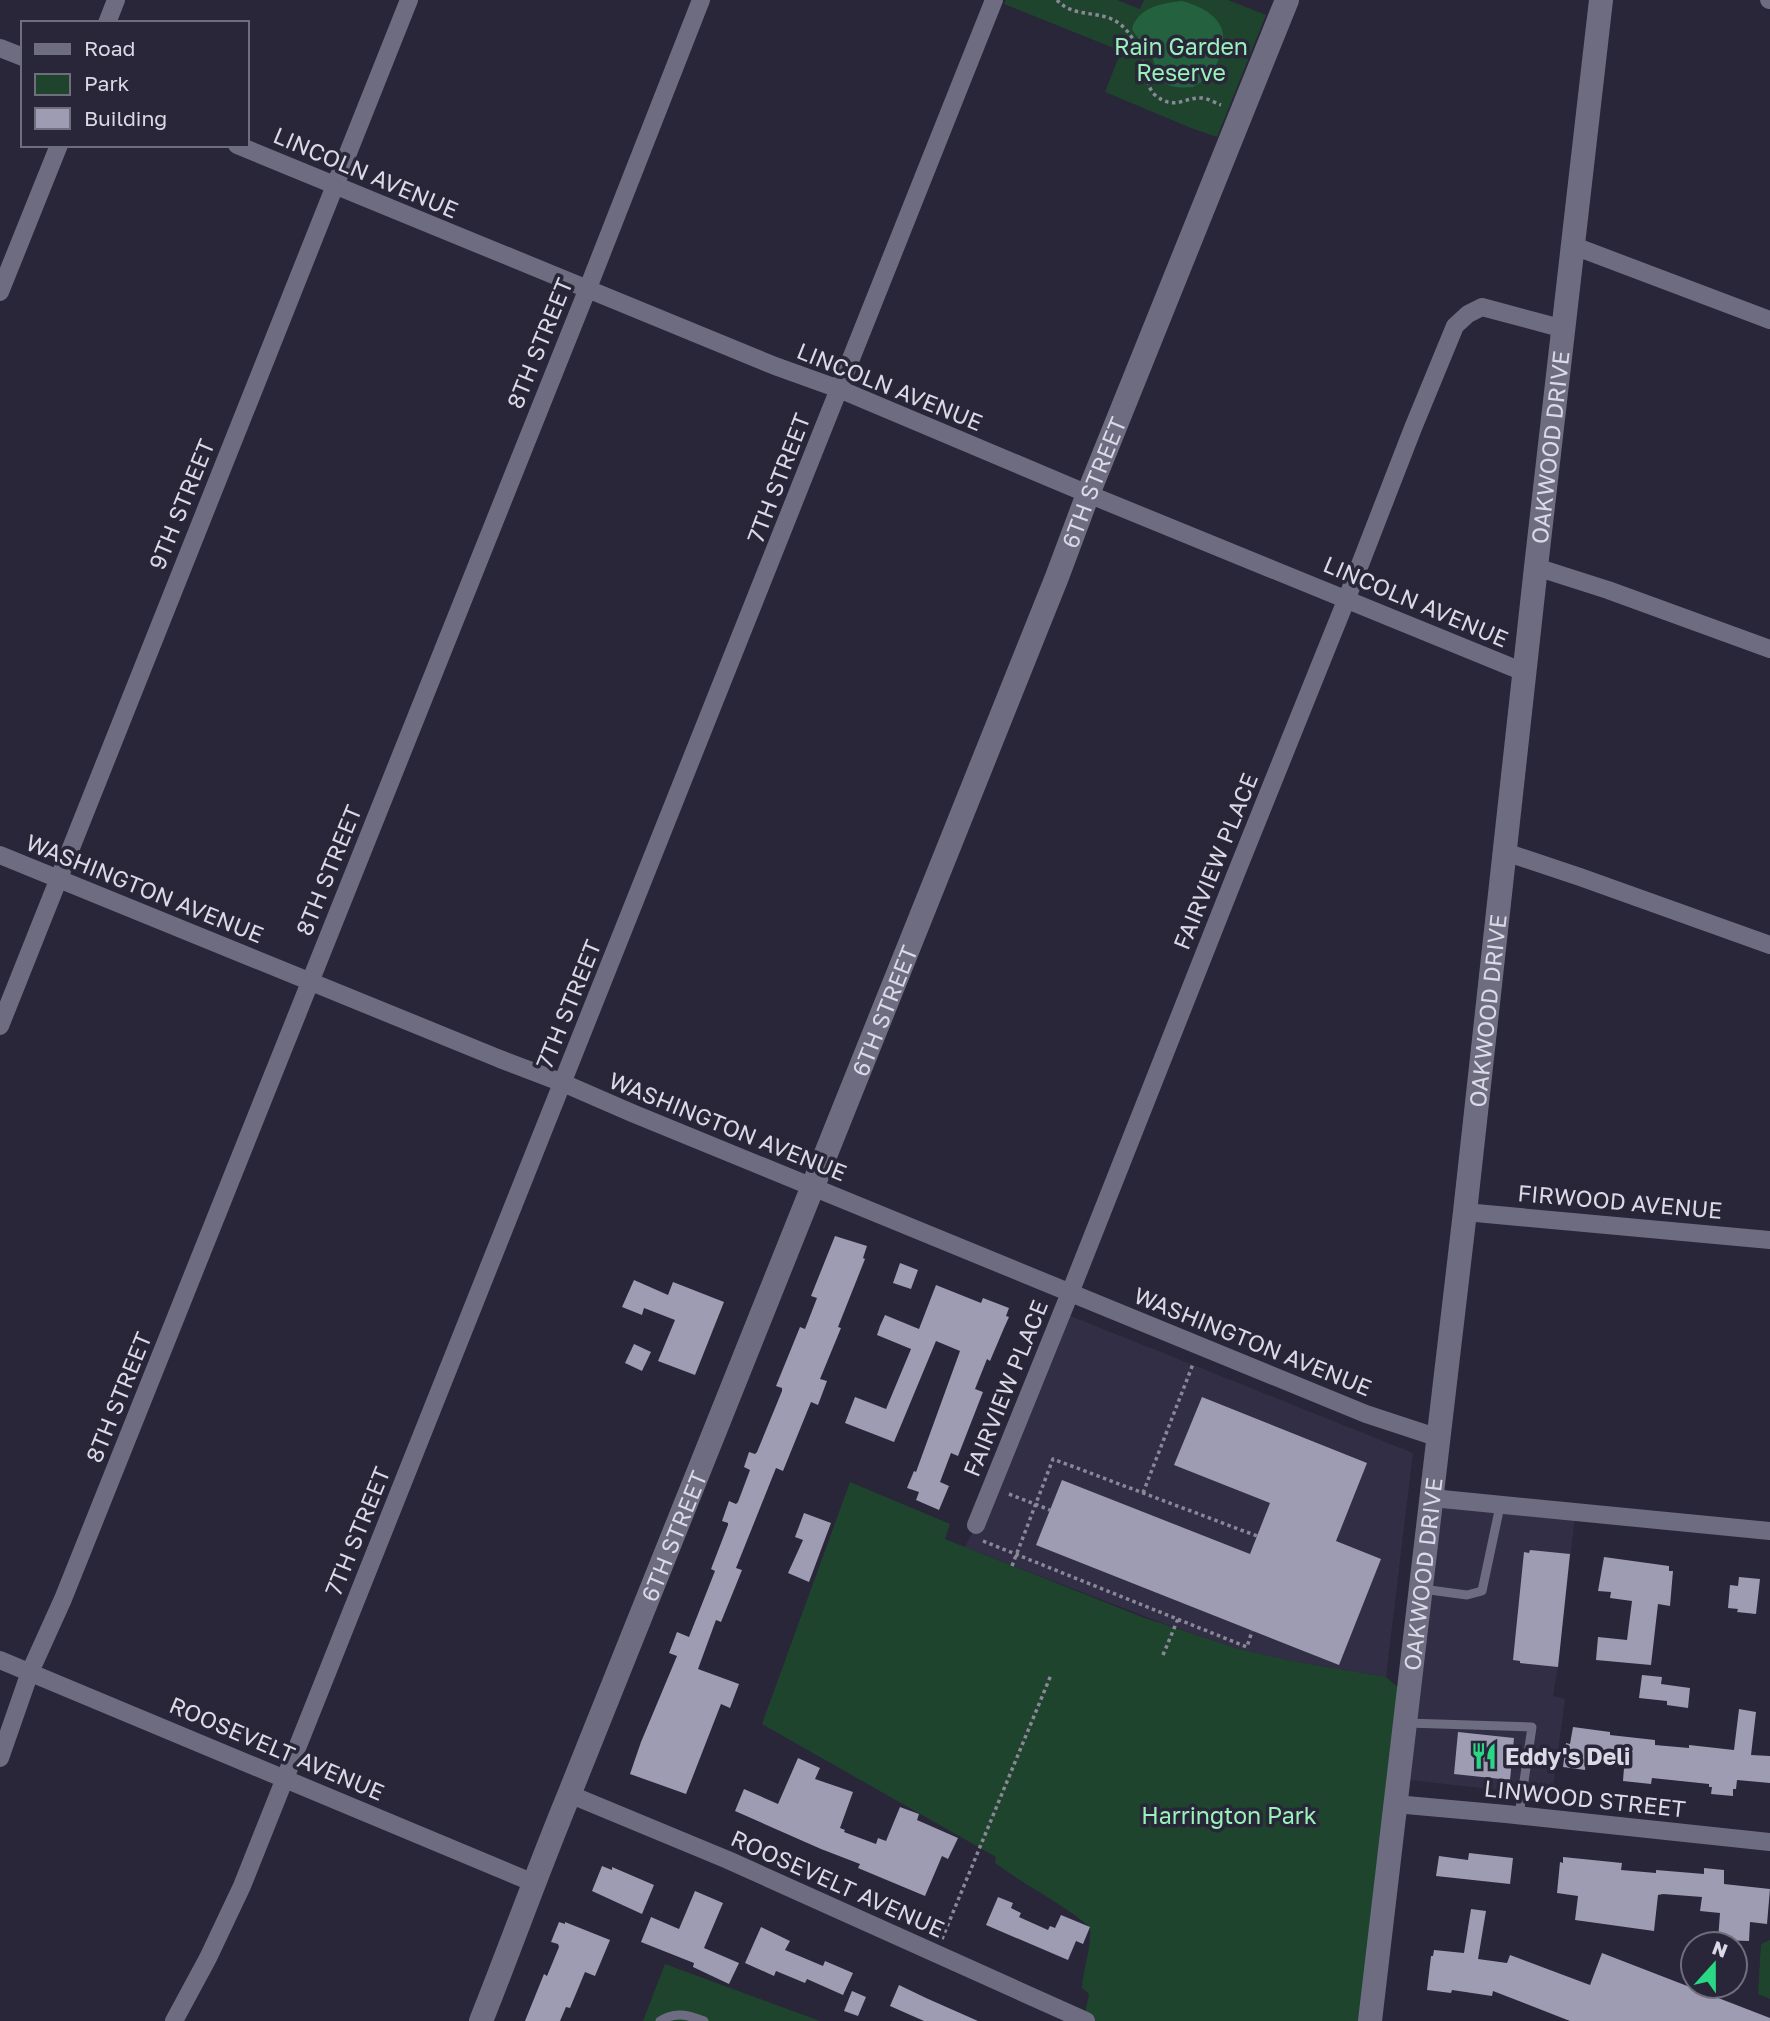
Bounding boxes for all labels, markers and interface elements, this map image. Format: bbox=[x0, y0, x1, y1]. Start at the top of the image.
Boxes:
legend bbox=[21, 21, 248, 147]
park label: Rain Garden Reserve bbox=[1114, 32, 1248, 86]
text: Road bbox=[84, 35, 135, 61]
text: Park bbox=[84, 70, 130, 96]
text: Building bbox=[84, 105, 167, 131]
street label: LINCOLN AVENUE bbox=[269, 120, 463, 224]
street label: 8TH STREET bbox=[500, 274, 578, 412]
street label: LINCOLN AVENUE bbox=[793, 336, 987, 436]
street label: OAKWOOD DRIVE bbox=[1525, 349, 1575, 545]
street label: 7TH STREET bbox=[740, 409, 816, 547]
street label: 6TH STREET bbox=[1055, 413, 1132, 552]
street label: 9TH STREET bbox=[142, 435, 220, 573]
street label: LINCOLN AVENUE bbox=[1319, 549, 1513, 653]
street label: FAIRVIEW PLACE bbox=[1167, 769, 1263, 953]
street label: 8TH STREET bbox=[289, 801, 367, 939]
street label: WASHINGTON AVENUE bbox=[22, 828, 268, 948]
street label: OAKWOOD DRIVE bbox=[1463, 913, 1512, 1109]
street label: 7TH STREET bbox=[529, 935, 607, 1073]
street label: 6TH STREET bbox=[846, 941, 923, 1080]
street label: WASHINGTON AVENUE bbox=[605, 1066, 851, 1186]
street label: FIRWOOD AVENUE bbox=[1516, 1178, 1724, 1224]
street label: WASHINGTON AVENUE bbox=[1130, 1281, 1376, 1401]
street label: FAIRVIEW PLACE bbox=[957, 1296, 1053, 1480]
street label: 8TH STREET bbox=[79, 1328, 157, 1466]
street label: 7TH STREET bbox=[318, 1462, 396, 1600]
street label: 6TH STREET bbox=[635, 1467, 712, 1605]
street label: OAKWOOD DRIVE bbox=[1397, 1476, 1448, 1672]
street label: ROOSEVELT AVENUE bbox=[165, 1690, 389, 1806]
restaurant icon: Eddy's Deli bbox=[1469, 1741, 1499, 1771]
place label: Eddy's Deli bbox=[1505, 1742, 1630, 1770]
street label: LINWOOD STREET bbox=[1483, 1773, 1687, 1823]
park label: Harrington Park bbox=[1141, 1801, 1317, 1829]
street label: ROOSEVELT AVENUE bbox=[727, 1823, 949, 1943]
north arrow bbox=[1679, 1930, 1749, 2000]
text: N bbox=[1709, 1935, 1731, 1962]

